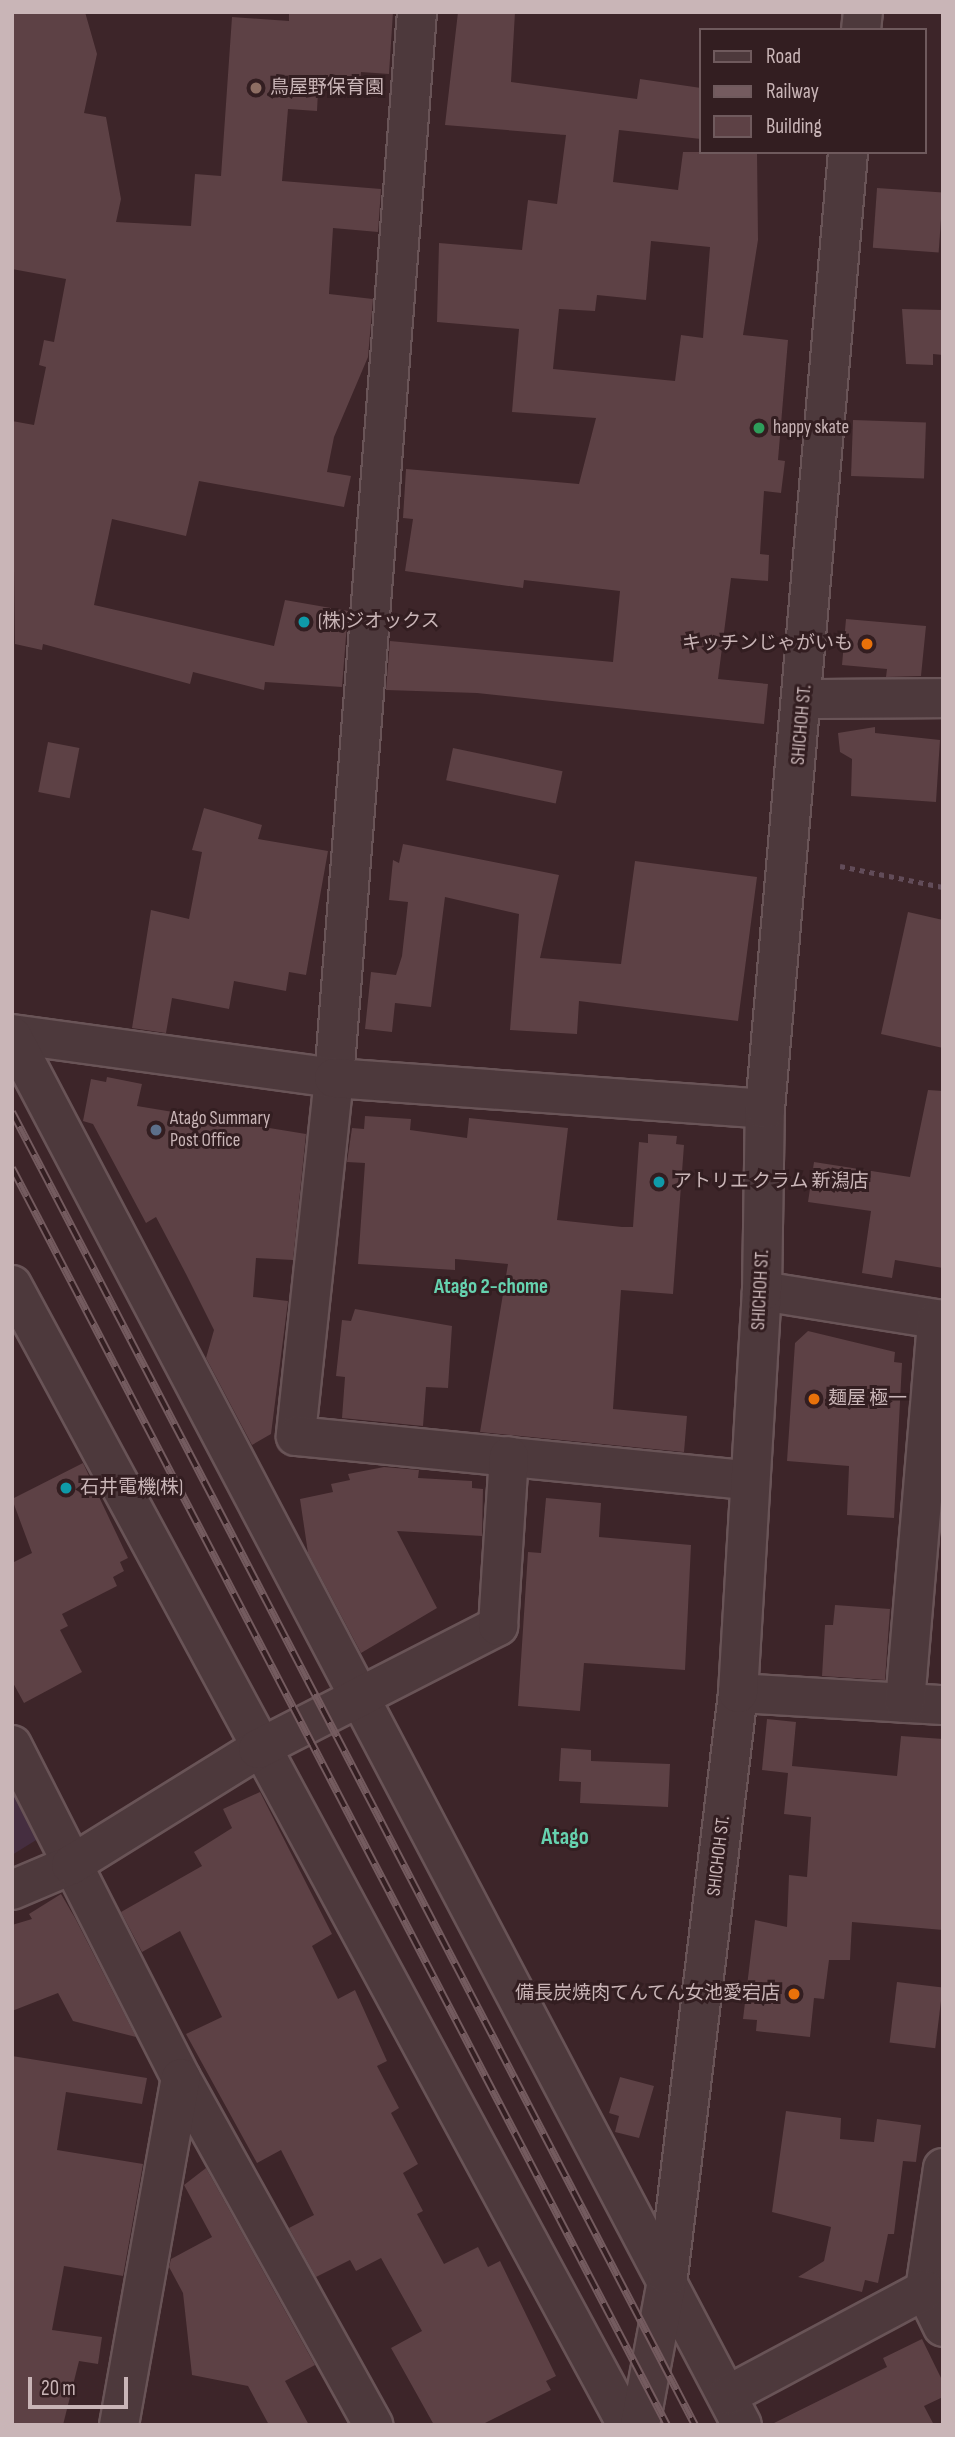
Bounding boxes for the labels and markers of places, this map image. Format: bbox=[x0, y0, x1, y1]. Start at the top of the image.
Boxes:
place label: 鳥屋野保育園 bbox=[270, 77, 384, 99]
marker: 鳥屋野保育園 bbox=[248, 80, 264, 96]
place label: happy skate bbox=[773, 417, 849, 439]
marker: happy skate bbox=[751, 420, 767, 436]
place label: (株)ジオックス bbox=[318, 611, 440, 633]
marker: (株)ジオックス bbox=[296, 614, 312, 630]
place label: キッチンじゃがいも bbox=[682, 633, 853, 655]
marker: キッチンじゃがいも bbox=[859, 636, 875, 652]
place label: Atago Summary Post Office bbox=[170, 1108, 270, 1152]
marker: Atago Summary Post Office bbox=[148, 1122, 164, 1138]
place label: アトリエ クラム 新潟店 bbox=[673, 1171, 869, 1193]
marker: アトリエ クラム 新潟店 bbox=[651, 1174, 667, 1190]
place label: 麺屋 極一 bbox=[828, 1388, 907, 1410]
marker: 麺屋 極一 bbox=[806, 1391, 822, 1407]
place label: 石井電機(株) bbox=[80, 1477, 183, 1499]
marker: 石井電機(株) bbox=[58, 1480, 74, 1496]
place label: 備長炭焼肉てんてん女池愛宕店 bbox=[514, 1983, 780, 2005]
marker: 備長炭焼肉てんてん女池愛宕店 bbox=[786, 1986, 802, 2002]

